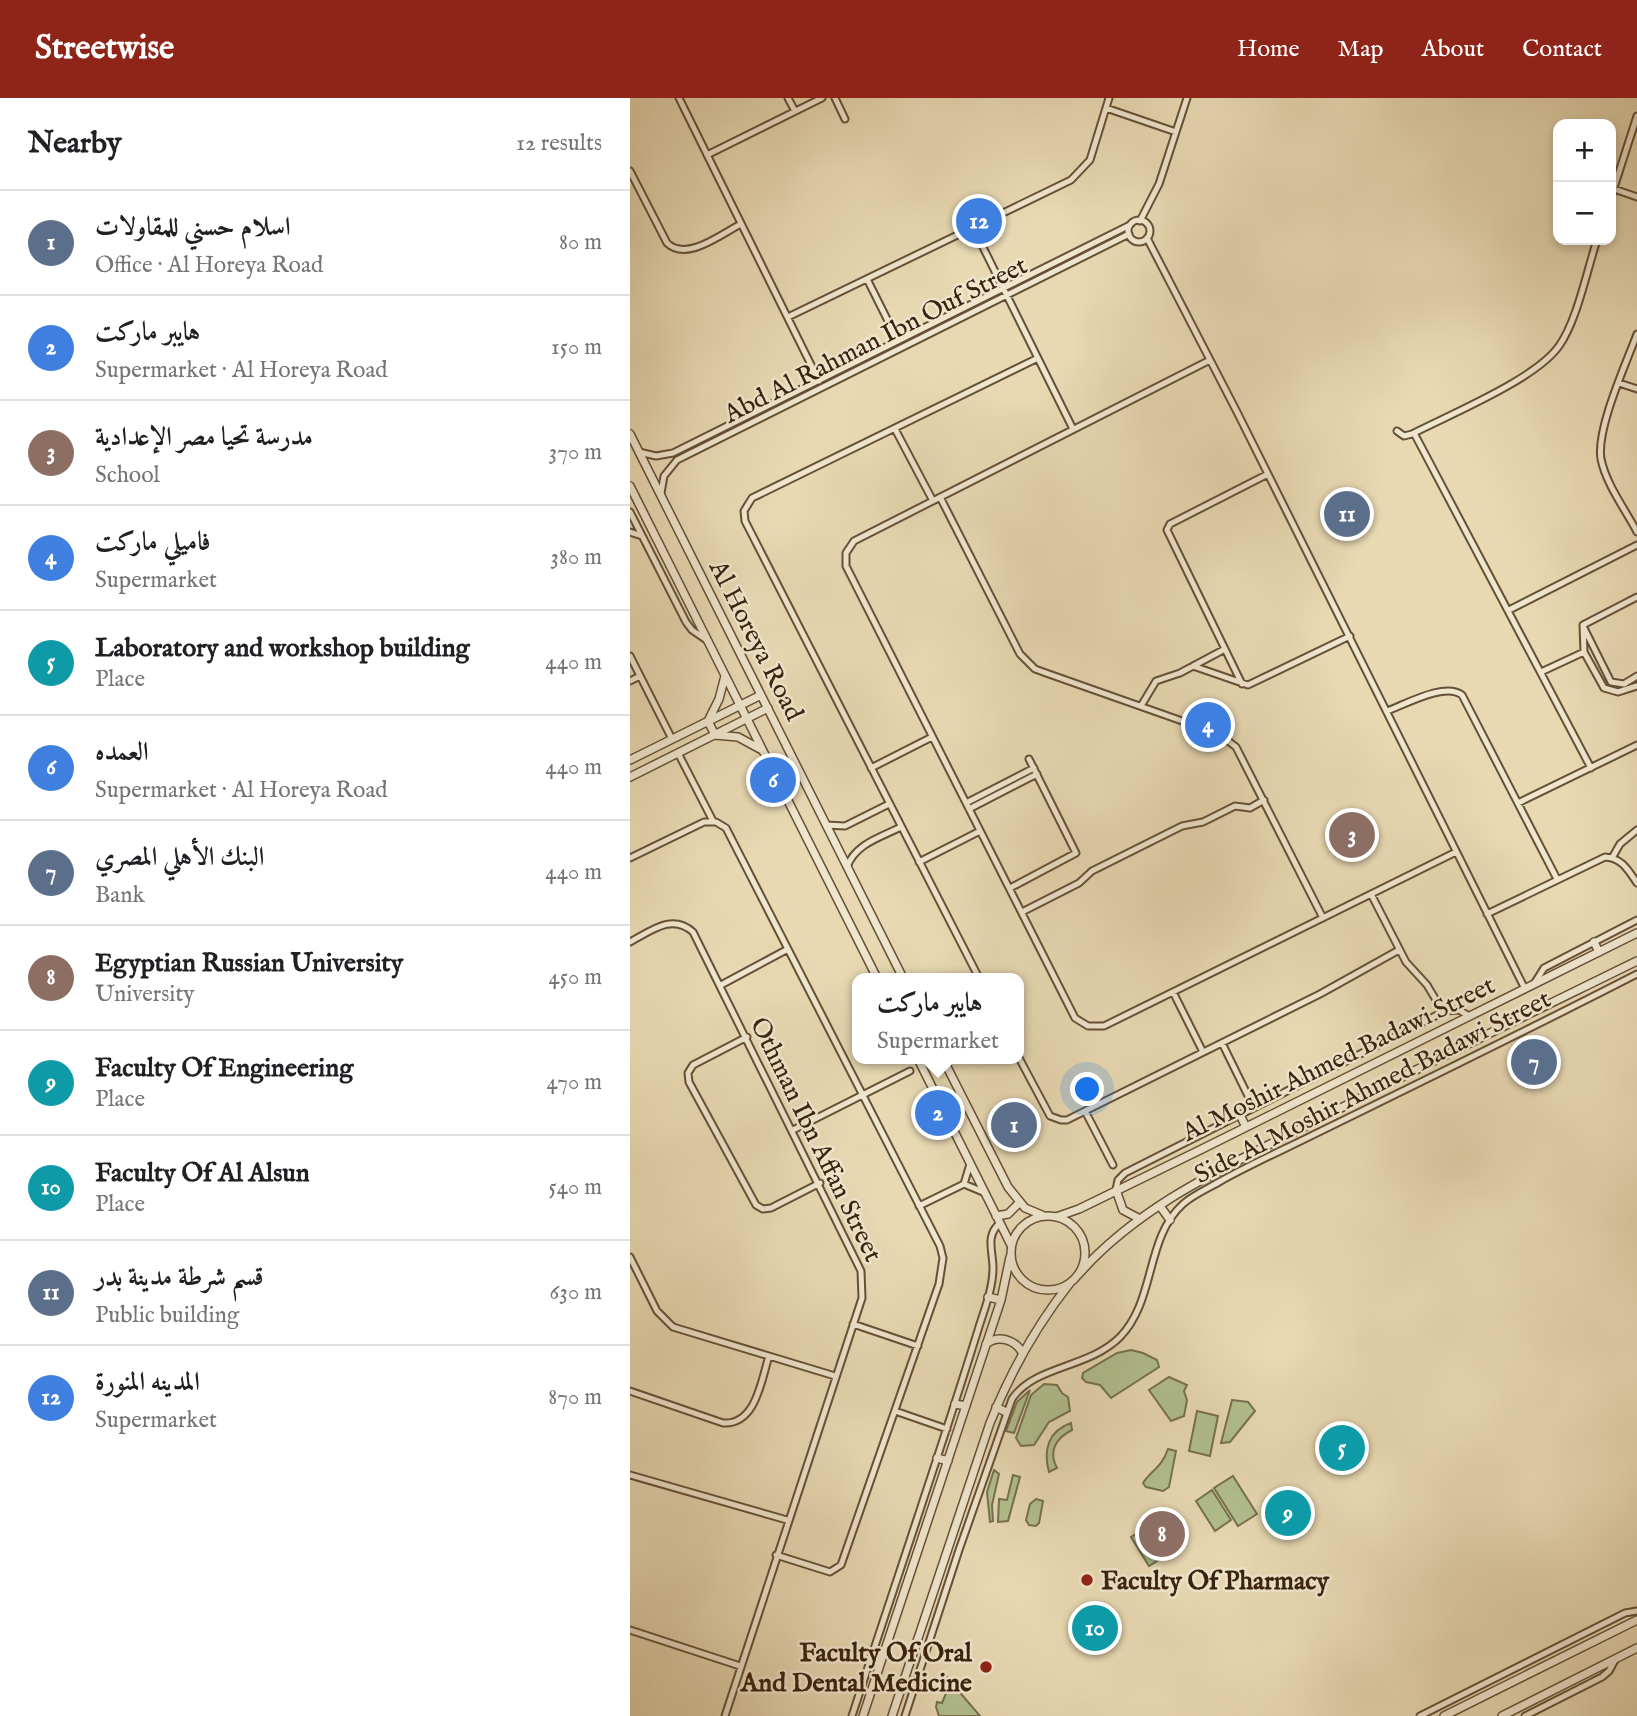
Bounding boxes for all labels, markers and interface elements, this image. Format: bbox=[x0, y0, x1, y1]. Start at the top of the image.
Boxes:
text: Streetwise bbox=[35, 28, 174, 70]
text: Home bbox=[1237, 34, 1300, 65]
text: Map bbox=[1338, 34, 1384, 65]
text: About bbox=[1422, 34, 1484, 65]
text: Contact bbox=[1522, 34, 1602, 65]
map controls bbox=[1553, 119, 1616, 245]
button: + bbox=[1553, 119, 1616, 182]
text: Nearby bbox=[28, 125, 121, 163]
text: 12 results bbox=[516, 129, 602, 158]
button: − bbox=[1553, 182, 1616, 245]
pin: 12 bbox=[956, 195, 1002, 247]
text: اسلام حسني للمقاولات bbox=[95, 211, 291, 244]
text: 1 bbox=[47, 228, 55, 257]
text: 80 m bbox=[559, 228, 602, 257]
street label: Abd Al Rahman Ibn Ouf Street bbox=[718, 249, 1033, 432]
text: Office · Al Horeya Road bbox=[95, 251, 323, 280]
text: هايبر ماركت bbox=[95, 316, 200, 349]
text: 2 bbox=[46, 333, 56, 362]
text: 150 m bbox=[551, 333, 602, 362]
text: Supermarket · Al Horeya Road bbox=[95, 356, 388, 385]
text: مدرسة تحيا مصر الإعدادية bbox=[95, 421, 313, 454]
text: 3 bbox=[47, 438, 55, 467]
text: 370 m bbox=[549, 438, 602, 467]
text: School bbox=[95, 461, 160, 490]
pin: 11 bbox=[1324, 488, 1370, 540]
text: فاميلي ماركت bbox=[95, 526, 211, 559]
text: 4 bbox=[45, 543, 57, 572]
text: 380 m bbox=[550, 543, 602, 572]
street label: Al Horeya Road bbox=[701, 554, 810, 727]
text: Supermarket bbox=[95, 566, 217, 595]
text: Laboratory and workshop building bbox=[95, 632, 470, 665]
text: 5 bbox=[47, 648, 55, 677]
text: 440 m bbox=[545, 648, 602, 677]
text: Place bbox=[95, 665, 145, 694]
pin: 4 bbox=[1185, 699, 1231, 751]
text: العمده bbox=[95, 736, 149, 769]
text: 6 bbox=[46, 753, 56, 782]
text: 440 m bbox=[545, 753, 602, 782]
pin: 6 bbox=[750, 754, 796, 806]
text: Supermarket · Al Horeya Road bbox=[95, 776, 388, 805]
pin: 3 bbox=[1329, 809, 1375, 861]
text: البنك الأهلي المصري bbox=[95, 841, 264, 874]
text: 7 bbox=[46, 858, 56, 887]
text: 440 m bbox=[545, 858, 602, 887]
text: Bank bbox=[95, 881, 145, 910]
text: Egyptian Russian University bbox=[95, 947, 403, 980]
text: 8 bbox=[46, 963, 56, 992]
text: 450 m bbox=[548, 963, 602, 992]
street label: Al Moshir Ahmed Badawi Street bbox=[1176, 969, 1501, 1150]
popup bbox=[852, 973, 1024, 1064]
text: University bbox=[95, 980, 195, 1009]
street label: Side Al Moshir Ahmed Badawi Street bbox=[1189, 983, 1557, 1192]
text: هايبر ماركت bbox=[877, 987, 982, 1020]
street label: Othman Ibn Affan Street bbox=[742, 1012, 889, 1267]
text: Supermarket bbox=[877, 1027, 999, 1056]
pin: 7 bbox=[1511, 1036, 1557, 1088]
text: Faculty Of Engineering bbox=[95, 1052, 353, 1085]
text: 9 bbox=[46, 1068, 56, 1097]
text: 470 m bbox=[547, 1068, 602, 1097]
your location bbox=[1070, 1072, 1104, 1106]
text: Place bbox=[95, 1085, 145, 1114]
pin: 2 bbox=[915, 1087, 961, 1139]
pin: 1 bbox=[991, 1099, 1037, 1151]
text: Faculty Of Al Alsun bbox=[95, 1157, 310, 1190]
text: 10 bbox=[41, 1173, 61, 1202]
text: 540 m bbox=[548, 1173, 602, 1202]
text: Place bbox=[95, 1190, 145, 1219]
text: قسم شرطة مدينة بدر bbox=[95, 1261, 264, 1294]
text: 11 bbox=[42, 1278, 60, 1307]
text: 630 m bbox=[550, 1278, 602, 1307]
text: Public building bbox=[95, 1301, 239, 1330]
text: المدينه المنورة bbox=[95, 1366, 200, 1399]
text: 12 bbox=[41, 1383, 61, 1412]
text: 870 m bbox=[548, 1383, 602, 1412]
text: Supermarket bbox=[95, 1406, 217, 1435]
pin: 5 bbox=[1319, 1422, 1365, 1474]
pin: 9 bbox=[1265, 1487, 1311, 1539]
pin: 8 bbox=[1139, 1508, 1185, 1560]
place label: Faculty Of Pharmacy bbox=[1101, 1565, 1330, 1598]
marker: Faculty Of Pharmacy bbox=[1079, 1572, 1095, 1588]
pin: 10 bbox=[1072, 1602, 1118, 1654]
place label: Faculty Of Oral And Dental Medicine bbox=[740, 1637, 973, 1700]
marker: Faculty Of Oral And Dental Medicine bbox=[978, 1659, 994, 1675]

